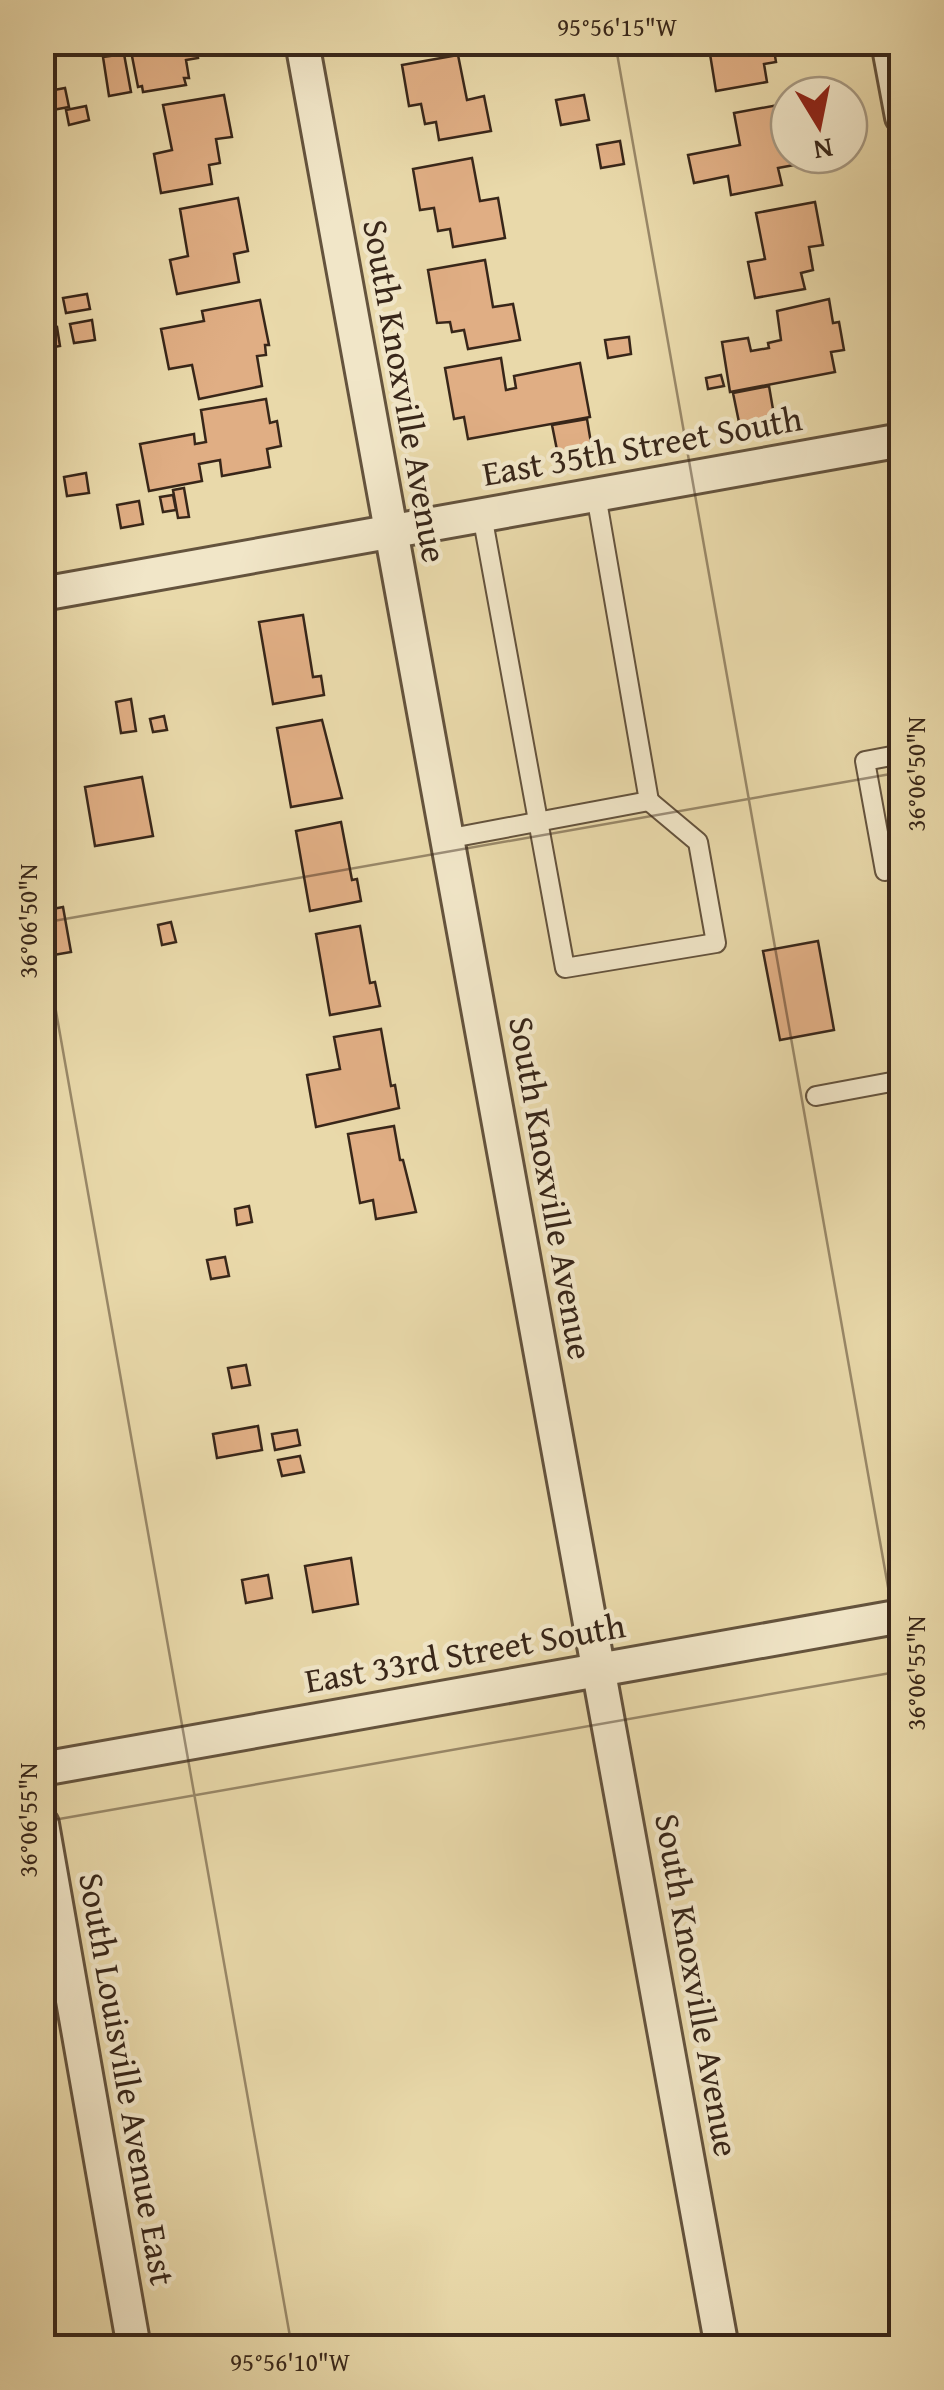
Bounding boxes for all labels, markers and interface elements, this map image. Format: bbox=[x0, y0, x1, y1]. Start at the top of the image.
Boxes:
text: 95°56'15"W bbox=[557, 9, 677, 45]
north arrow bbox=[769, 75, 869, 175]
text: N bbox=[810, 128, 836, 172]
street label: South Knoxville Avenue bbox=[350, 215, 461, 566]
street label: East 35th Street South bbox=[478, 392, 806, 499]
text: 36°06'50"N bbox=[898, 717, 934, 831]
text: 36°06'50"N bbox=[10, 864, 46, 978]
street label: South Knoxville Avenue bbox=[496, 1012, 607, 1363]
street label: East 33rd Street South bbox=[301, 1599, 629, 1706]
text: 36°06'55"N bbox=[898, 1616, 934, 1730]
text: 36°06'55"N bbox=[10, 1763, 46, 1877]
street label: South Knoxville Avenue bbox=[642, 1809, 753, 2160]
street label: South Louisville Avenue East bbox=[66, 1869, 189, 2289]
text: 95°56'10"W bbox=[230, 2344, 350, 2380]

